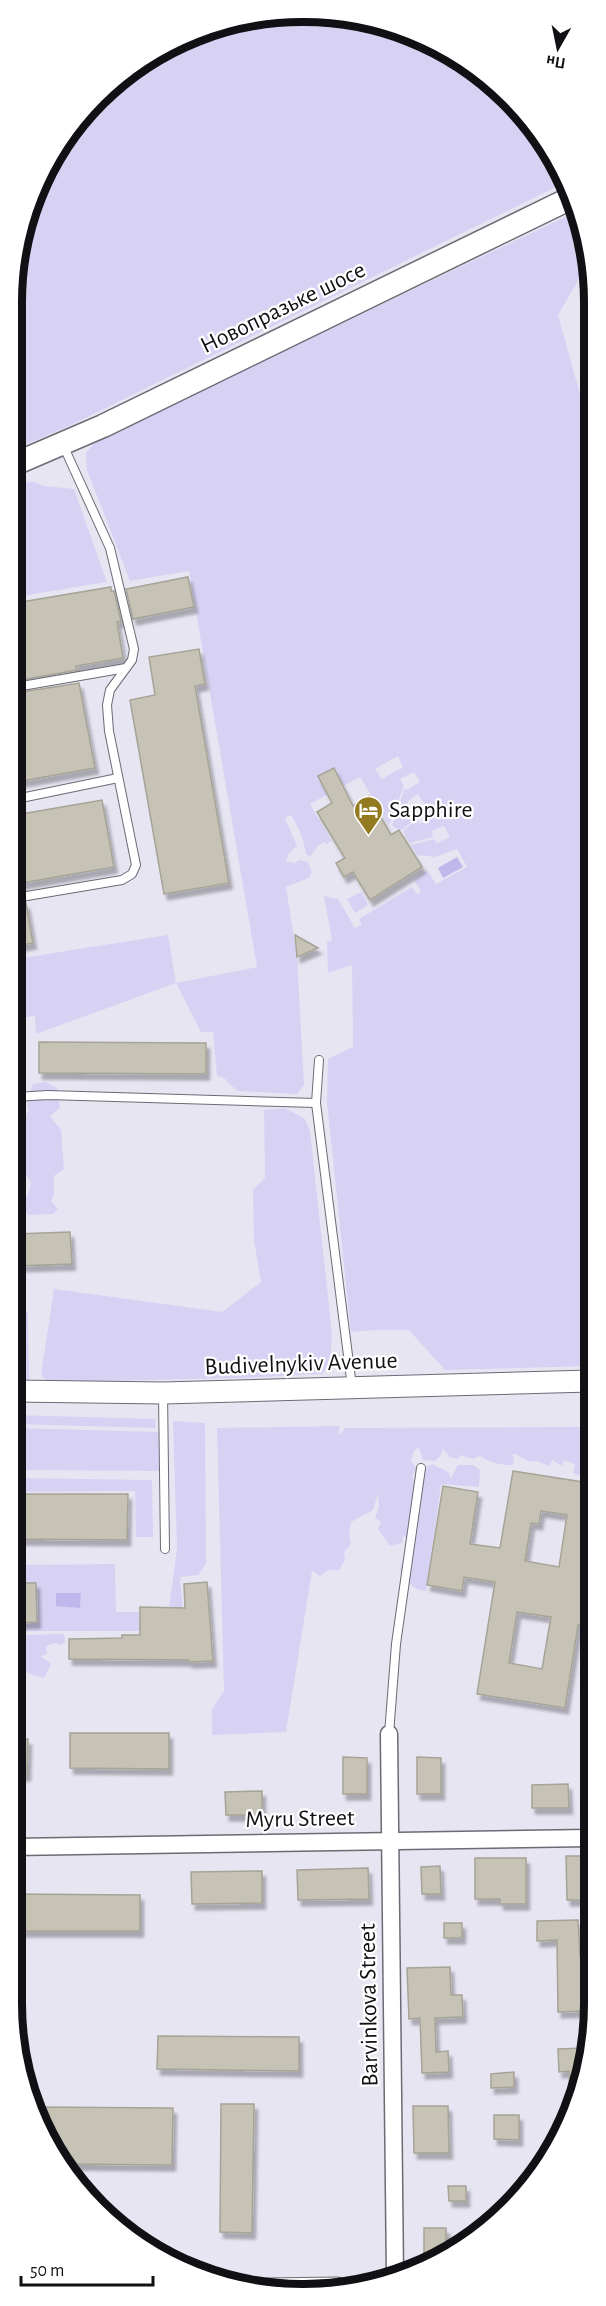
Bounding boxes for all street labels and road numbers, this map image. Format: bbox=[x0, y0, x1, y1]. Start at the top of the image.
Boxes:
street label: Новопразьке шосе bbox=[197, 258, 369, 358]
street label: Budivelnykiv Avenue bbox=[204, 1349, 398, 1379]
street label: Myru Street bbox=[245, 1806, 355, 1832]
street label: Barvinkova Street bbox=[356, 1923, 382, 2087]

